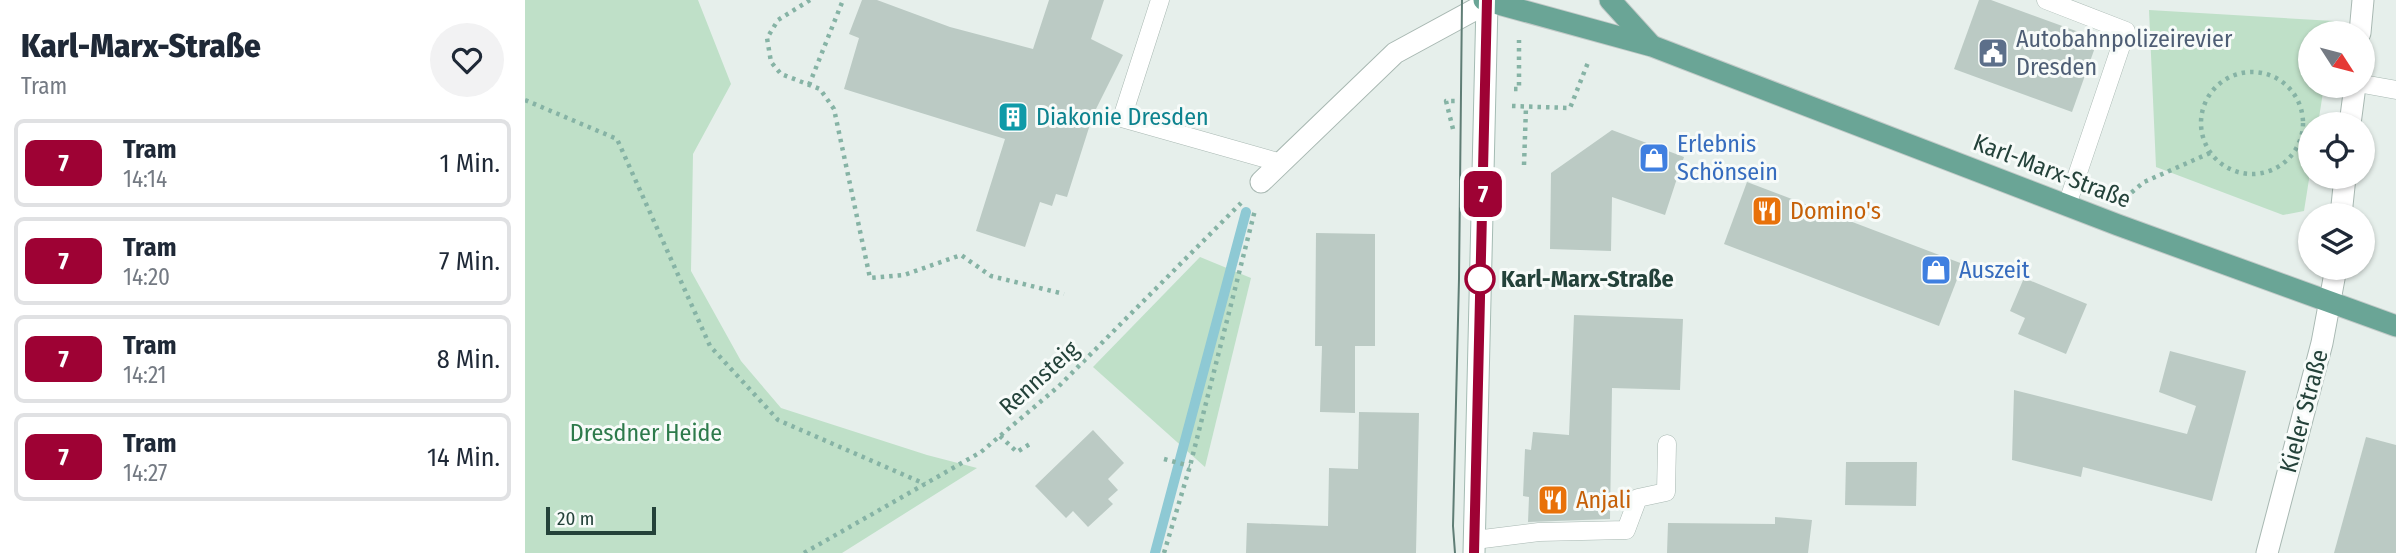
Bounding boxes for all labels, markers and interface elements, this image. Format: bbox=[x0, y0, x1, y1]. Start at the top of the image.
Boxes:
north arrow bbox=[2298, 21, 2375, 98]
map controls bbox=[2298, 21, 2375, 280]
button: heart bbox=[430, 23, 504, 97]
place label: Autobahnpolizeirevier Dresden bbox=[2016, 25, 2233, 81]
text: Karl-Marx-Straße bbox=[21, 26, 261, 66]
public building icon: Autobahnpolizeirevier Dresden bbox=[1976, 36, 2010, 70]
text: Tram bbox=[21, 72, 67, 100]
building icon: Diakonie Dresden bbox=[996, 100, 1030, 134]
place label: Diakonie Dresden bbox=[1036, 103, 1209, 131]
button: locate bbox=[2298, 112, 2375, 189]
street label: Karl-Marx-Straße bbox=[1969, 128, 2135, 214]
place label: Erlebnis Schönsein bbox=[1677, 130, 1778, 186]
text: Tram bbox=[123, 134, 176, 165]
shop icon: Erlebnis Schönsein bbox=[1637, 141, 1671, 175]
text: 1 Min. bbox=[439, 148, 500, 179]
text: 7 bbox=[58, 149, 69, 177]
text: 14:14 bbox=[123, 165, 167, 193]
line badge: 7 bbox=[1460, 171, 1506, 217]
text: 7 bbox=[1478, 180, 1488, 208]
restaurant icon: Domino's bbox=[1750, 194, 1784, 228]
place label: Domino's bbox=[1790, 197, 1881, 225]
button: layers bbox=[2298, 203, 2375, 280]
text: Tram bbox=[123, 232, 176, 263]
text: 7 Min. bbox=[439, 246, 500, 277]
text: 7 bbox=[58, 247, 69, 275]
shop icon: Auszeit bbox=[1919, 253, 1953, 287]
place label: Auszeit bbox=[1959, 256, 2030, 284]
text: 14:20 bbox=[123, 263, 170, 291]
marker: Karl-Marx-Straße bbox=[1465, 264, 1495, 294]
place label: Karl-Marx-Straße bbox=[1501, 265, 1674, 293]
text: Tram bbox=[123, 330, 176, 361]
street label: Rennsteig bbox=[994, 335, 1085, 421]
text: 8 Min. bbox=[437, 344, 500, 375]
text: 7 bbox=[58, 345, 69, 373]
street label: Kieler Straße bbox=[2274, 346, 2334, 476]
text: 14:21 bbox=[123, 361, 167, 389]
park label: Dresdner Heide bbox=[570, 419, 722, 447]
text: Tram bbox=[123, 428, 176, 459]
text: 14 Min. bbox=[427, 442, 500, 473]
text: 7 bbox=[58, 443, 69, 471]
text: 14:27 bbox=[123, 459, 167, 487]
restaurant icon: Anjali bbox=[1536, 483, 1570, 517]
place label: Anjali bbox=[1576, 486, 1631, 514]
scale bar bbox=[546, 504, 656, 536]
text: 20 m bbox=[557, 507, 594, 530]

